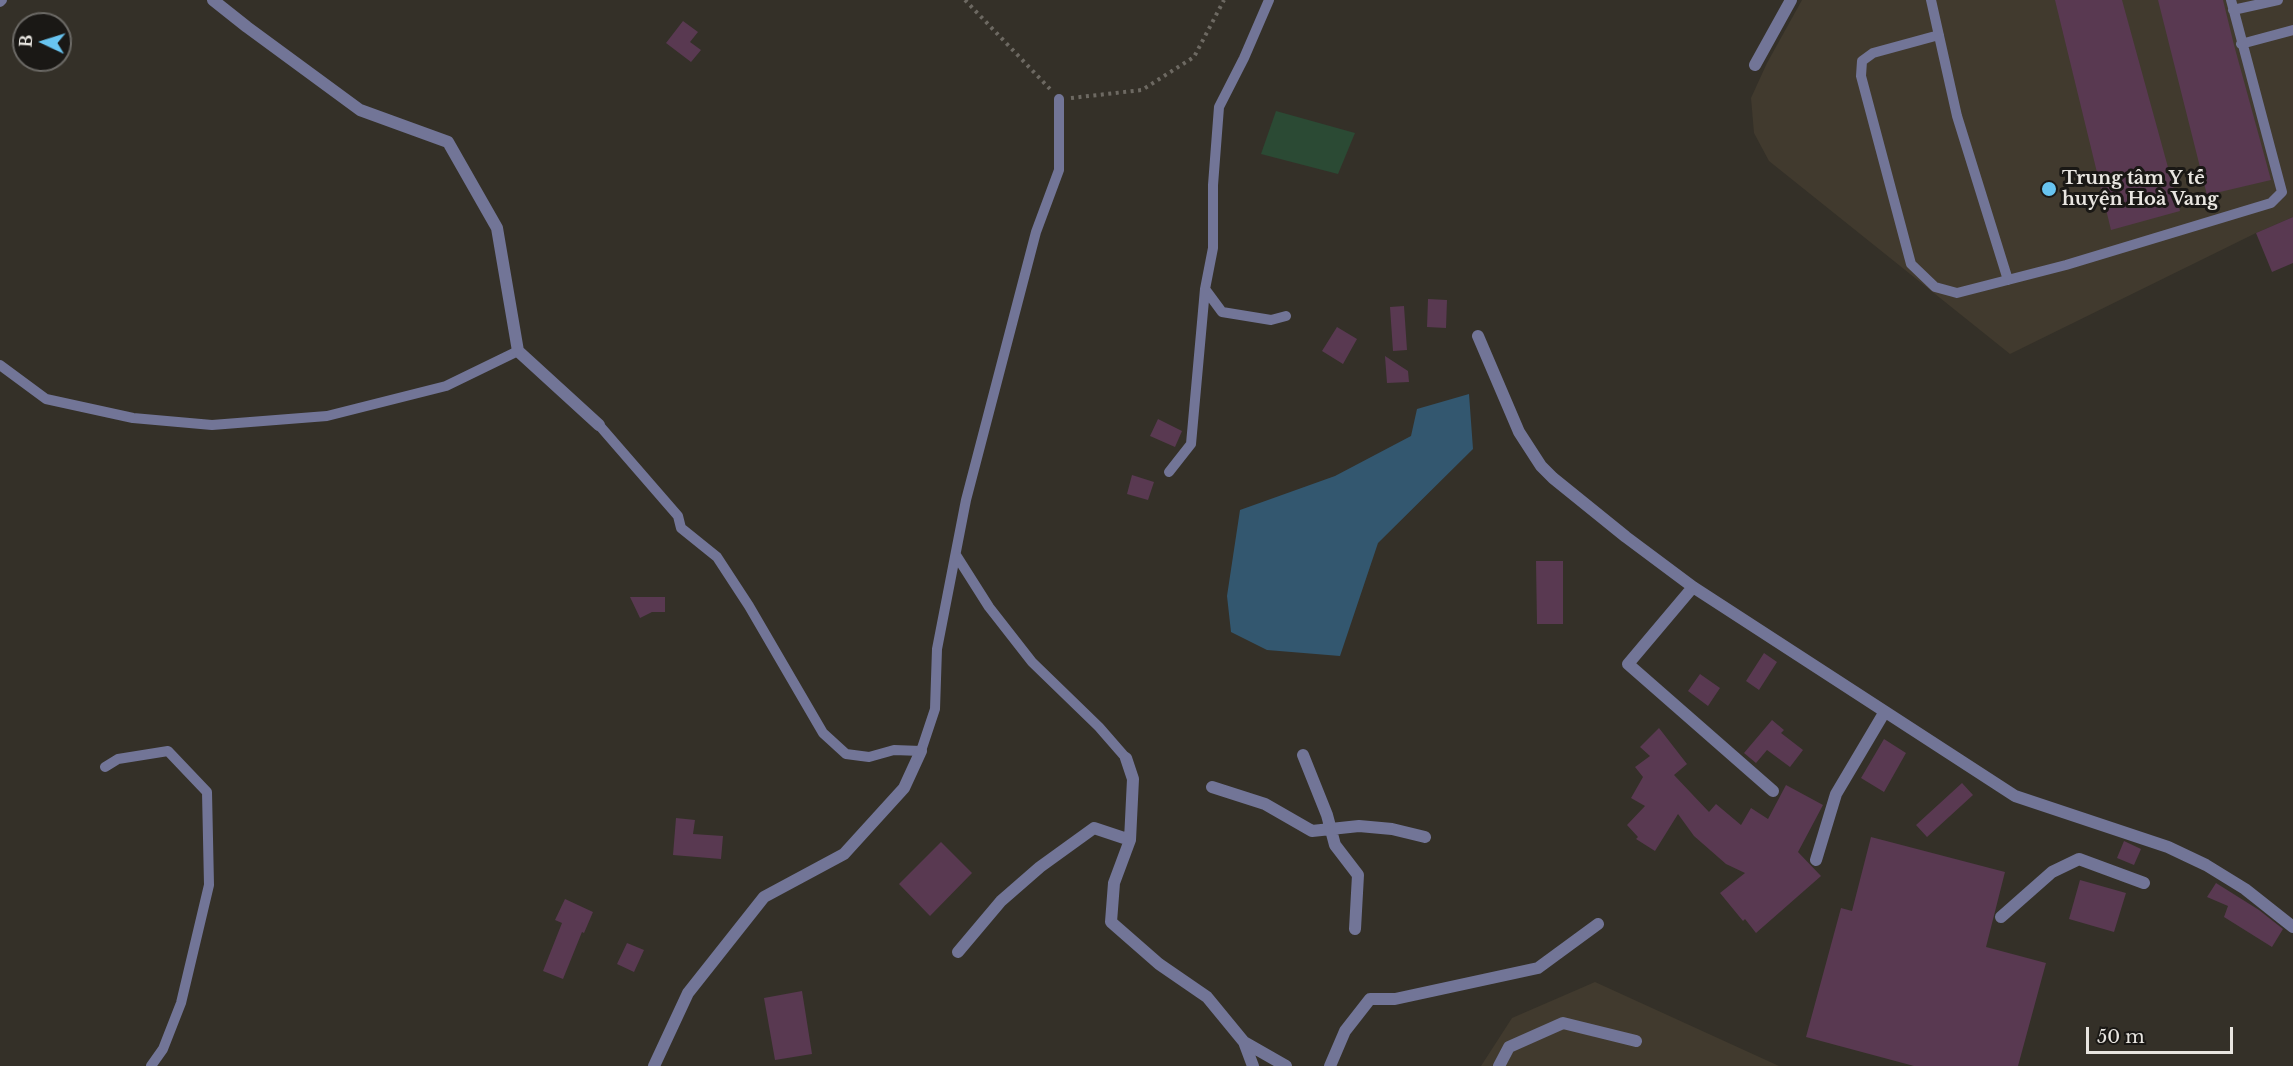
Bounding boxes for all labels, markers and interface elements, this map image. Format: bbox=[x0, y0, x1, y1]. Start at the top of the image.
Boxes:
north arrow bbox=[12, 12, 72, 72]
text: B bbox=[16, 34, 36, 48]
place label: Trung tâm Y tế huyện Hoà Vang bbox=[2062, 168, 2218, 210]
marker: Trung tâm Y tế huyện Hoà Vang bbox=[2040, 180, 2058, 198]
scale bar bbox=[2089, 1015, 2236, 1053]
text: 50 m bbox=[2097, 1026, 2145, 1048]

